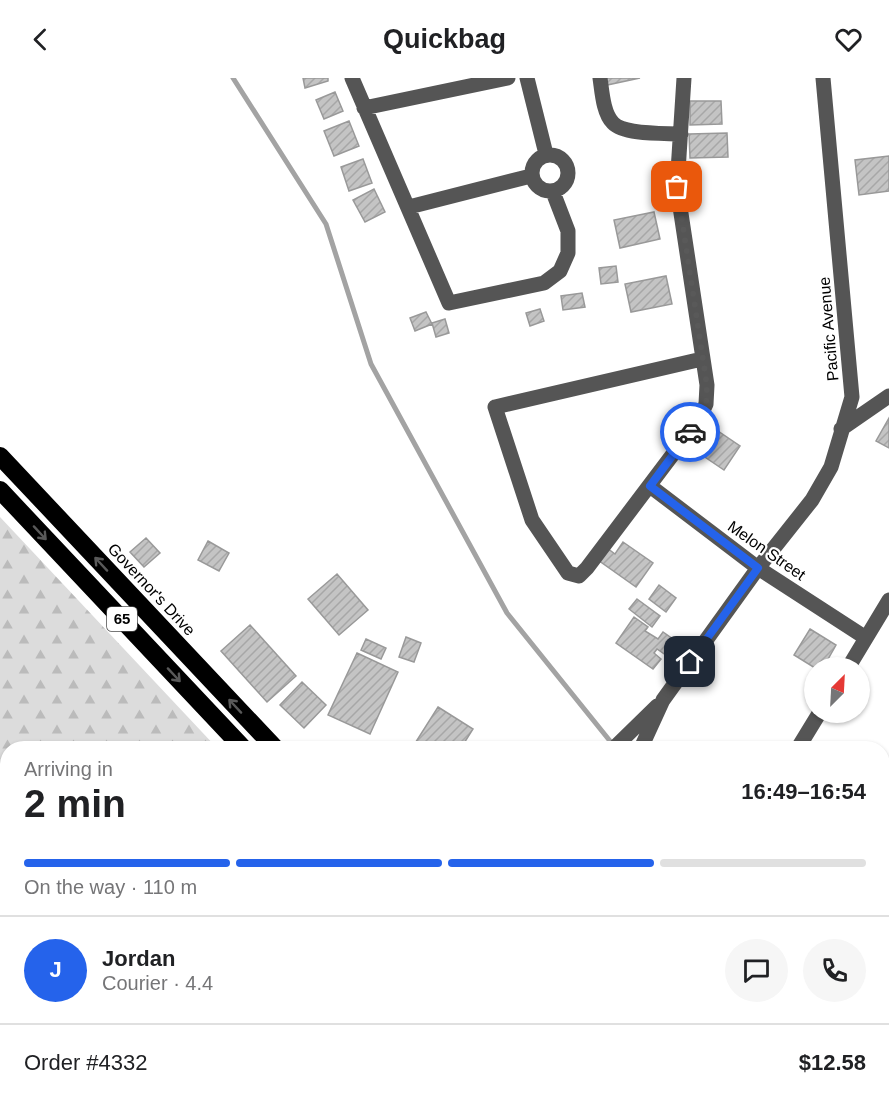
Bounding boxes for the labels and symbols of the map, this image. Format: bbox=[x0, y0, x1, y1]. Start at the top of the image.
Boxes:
pin bbox=[651, 161, 702, 212]
street label: Pacific Avenue bbox=[815, 276, 842, 382]
courier bbox=[660, 402, 720, 462]
street label: Melon Street bbox=[725, 517, 809, 584]
one-way arrow bbox=[33, 525, 47, 540]
street label: Governor's Drive bbox=[105, 540, 199, 639]
one-way arrow bbox=[94, 556, 109, 571]
road number: 65 bbox=[107, 607, 137, 631]
pin bbox=[664, 636, 715, 687]
north arrow bbox=[804, 657, 870, 723]
one-way arrow bbox=[167, 667, 181, 682]
one-way arrow bbox=[228, 699, 242, 714]

